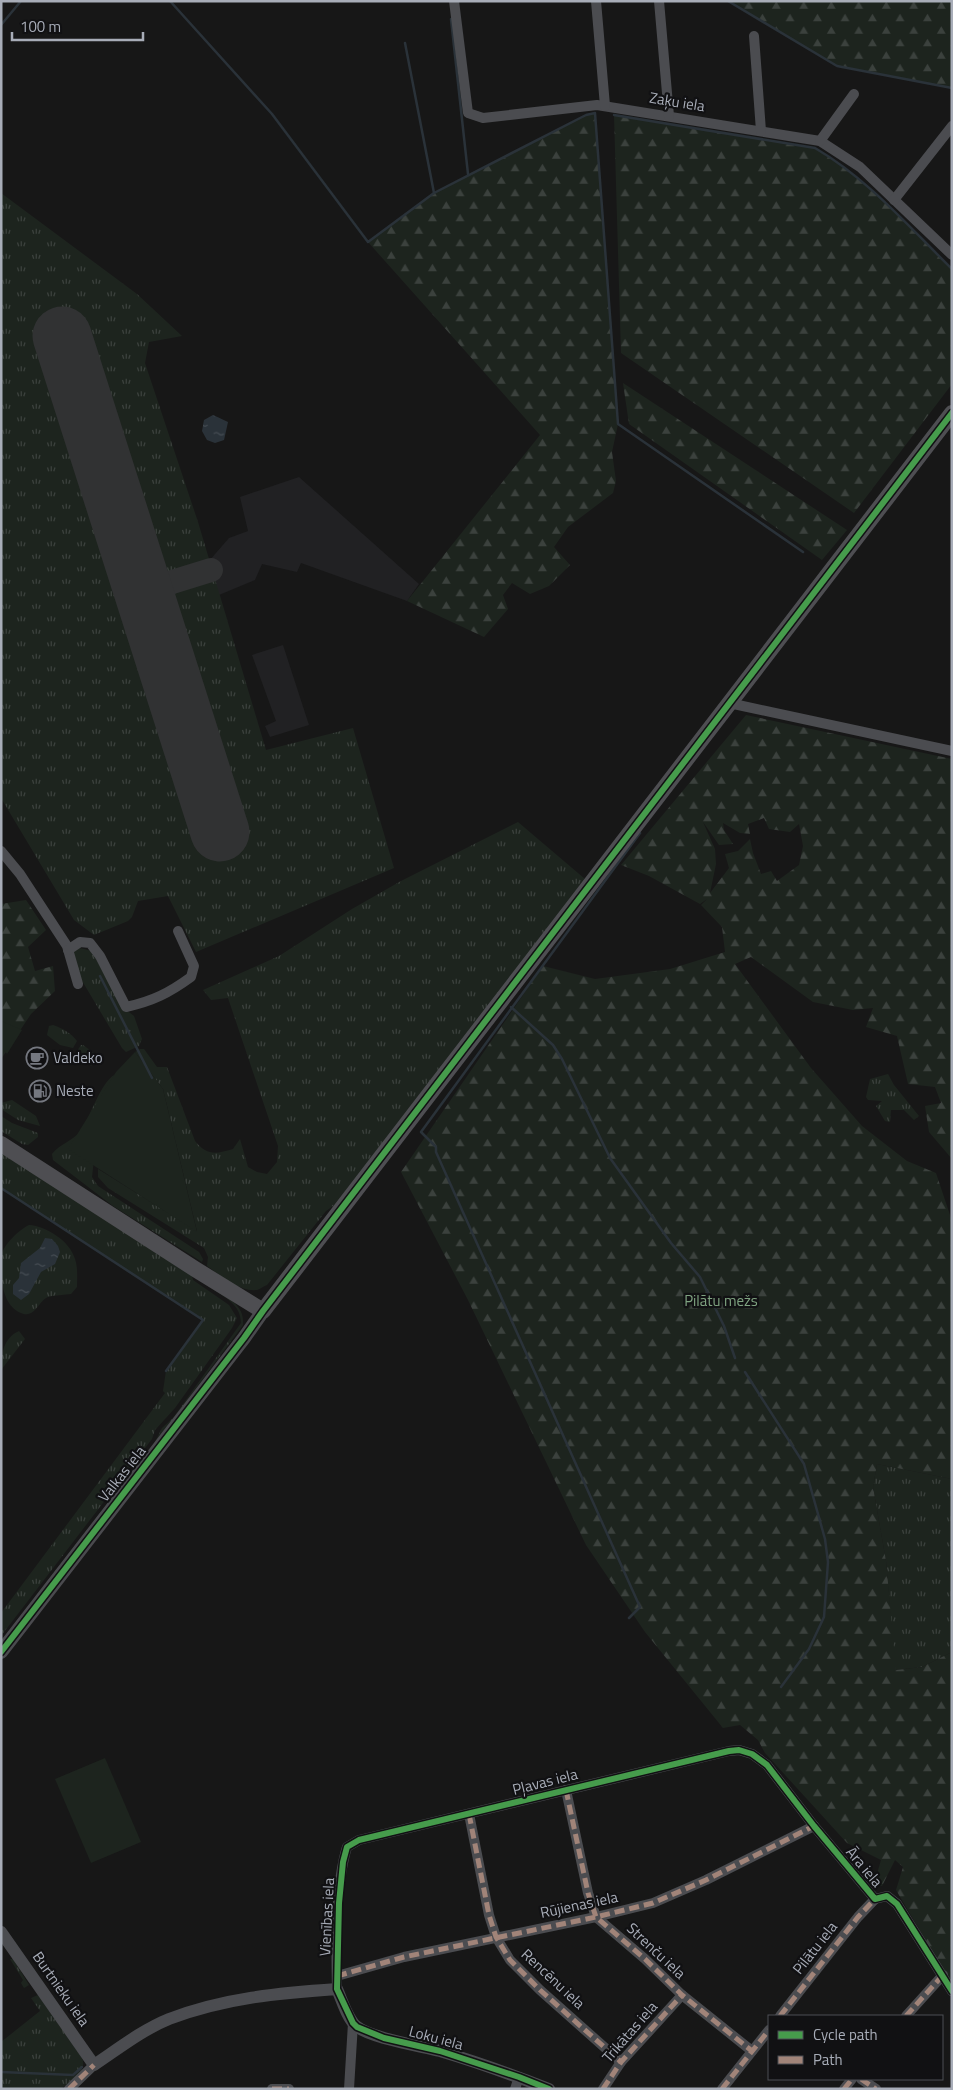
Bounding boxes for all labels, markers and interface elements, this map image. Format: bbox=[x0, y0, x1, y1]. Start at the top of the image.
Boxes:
scale bar bbox=[12, 10, 144, 42]
text: 100 m bbox=[20, 15, 61, 38]
street label: Zaķu iela bbox=[648, 86, 707, 117]
cafe icon: Valdeko bbox=[25, 1046, 49, 1070]
place label: Valdeko bbox=[53, 1046, 103, 1069]
fuel station icon: Neste bbox=[28, 1079, 52, 1103]
place label: Neste bbox=[56, 1079, 93, 1102]
park label: Pilātu mežs bbox=[684, 1289, 758, 1312]
street label: Valkas iela bbox=[92, 1440, 151, 1507]
street label: Pļavas iela bbox=[510, 1762, 580, 1801]
street label: Āra iela bbox=[841, 1841, 889, 1892]
street label: Vienības iela bbox=[313, 1877, 340, 1957]
street label: Rūjienas iela bbox=[538, 1885, 620, 1924]
street label: Pilātu iela bbox=[787, 1916, 843, 1979]
street label: Strenču iela bbox=[622, 1917, 691, 1984]
street label: Rencēnu iela bbox=[516, 1943, 591, 2015]
street label: Burtnieku iela bbox=[27, 1947, 96, 2031]
street label: Trikātas iela bbox=[596, 1996, 663, 2067]
legend bbox=[768, 2015, 943, 2080]
street label: Loku iela bbox=[406, 2019, 466, 2056]
text: Cycle path bbox=[813, 2023, 878, 2046]
text: Path bbox=[813, 2048, 843, 2071]

